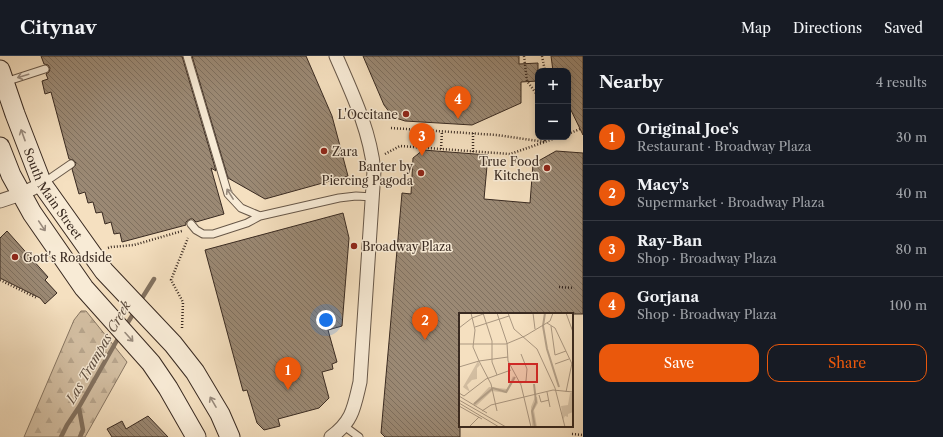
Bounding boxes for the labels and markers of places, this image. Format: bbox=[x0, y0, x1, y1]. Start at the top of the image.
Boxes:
pin: 4 bbox=[445, 86, 471, 119]
place label: L'Occitane bbox=[337, 107, 398, 122]
marker: L'Occitane bbox=[401, 109, 411, 119]
pin: 3 bbox=[409, 123, 435, 156]
place label: Zara bbox=[332, 144, 358, 159]
marker: Zara bbox=[319, 146, 329, 156]
place label: True Food Kitchen bbox=[479, 154, 540, 183]
place label: Banter by Piercing Pagoda bbox=[321, 159, 414, 188]
marker: True Food Kitchen bbox=[542, 163, 552, 173]
marker: Banter by Piercing Pagoda bbox=[416, 168, 426, 178]
place label: Broadway Plaza bbox=[362, 239, 452, 254]
marker: Broadway Plaza bbox=[349, 241, 359, 251]
place label: Gott's Roadside bbox=[23, 250, 112, 265]
marker: Gott's Roadside bbox=[10, 252, 20, 262]
pin: 2 bbox=[412, 307, 438, 340]
pin: 1 bbox=[275, 357, 301, 390]

